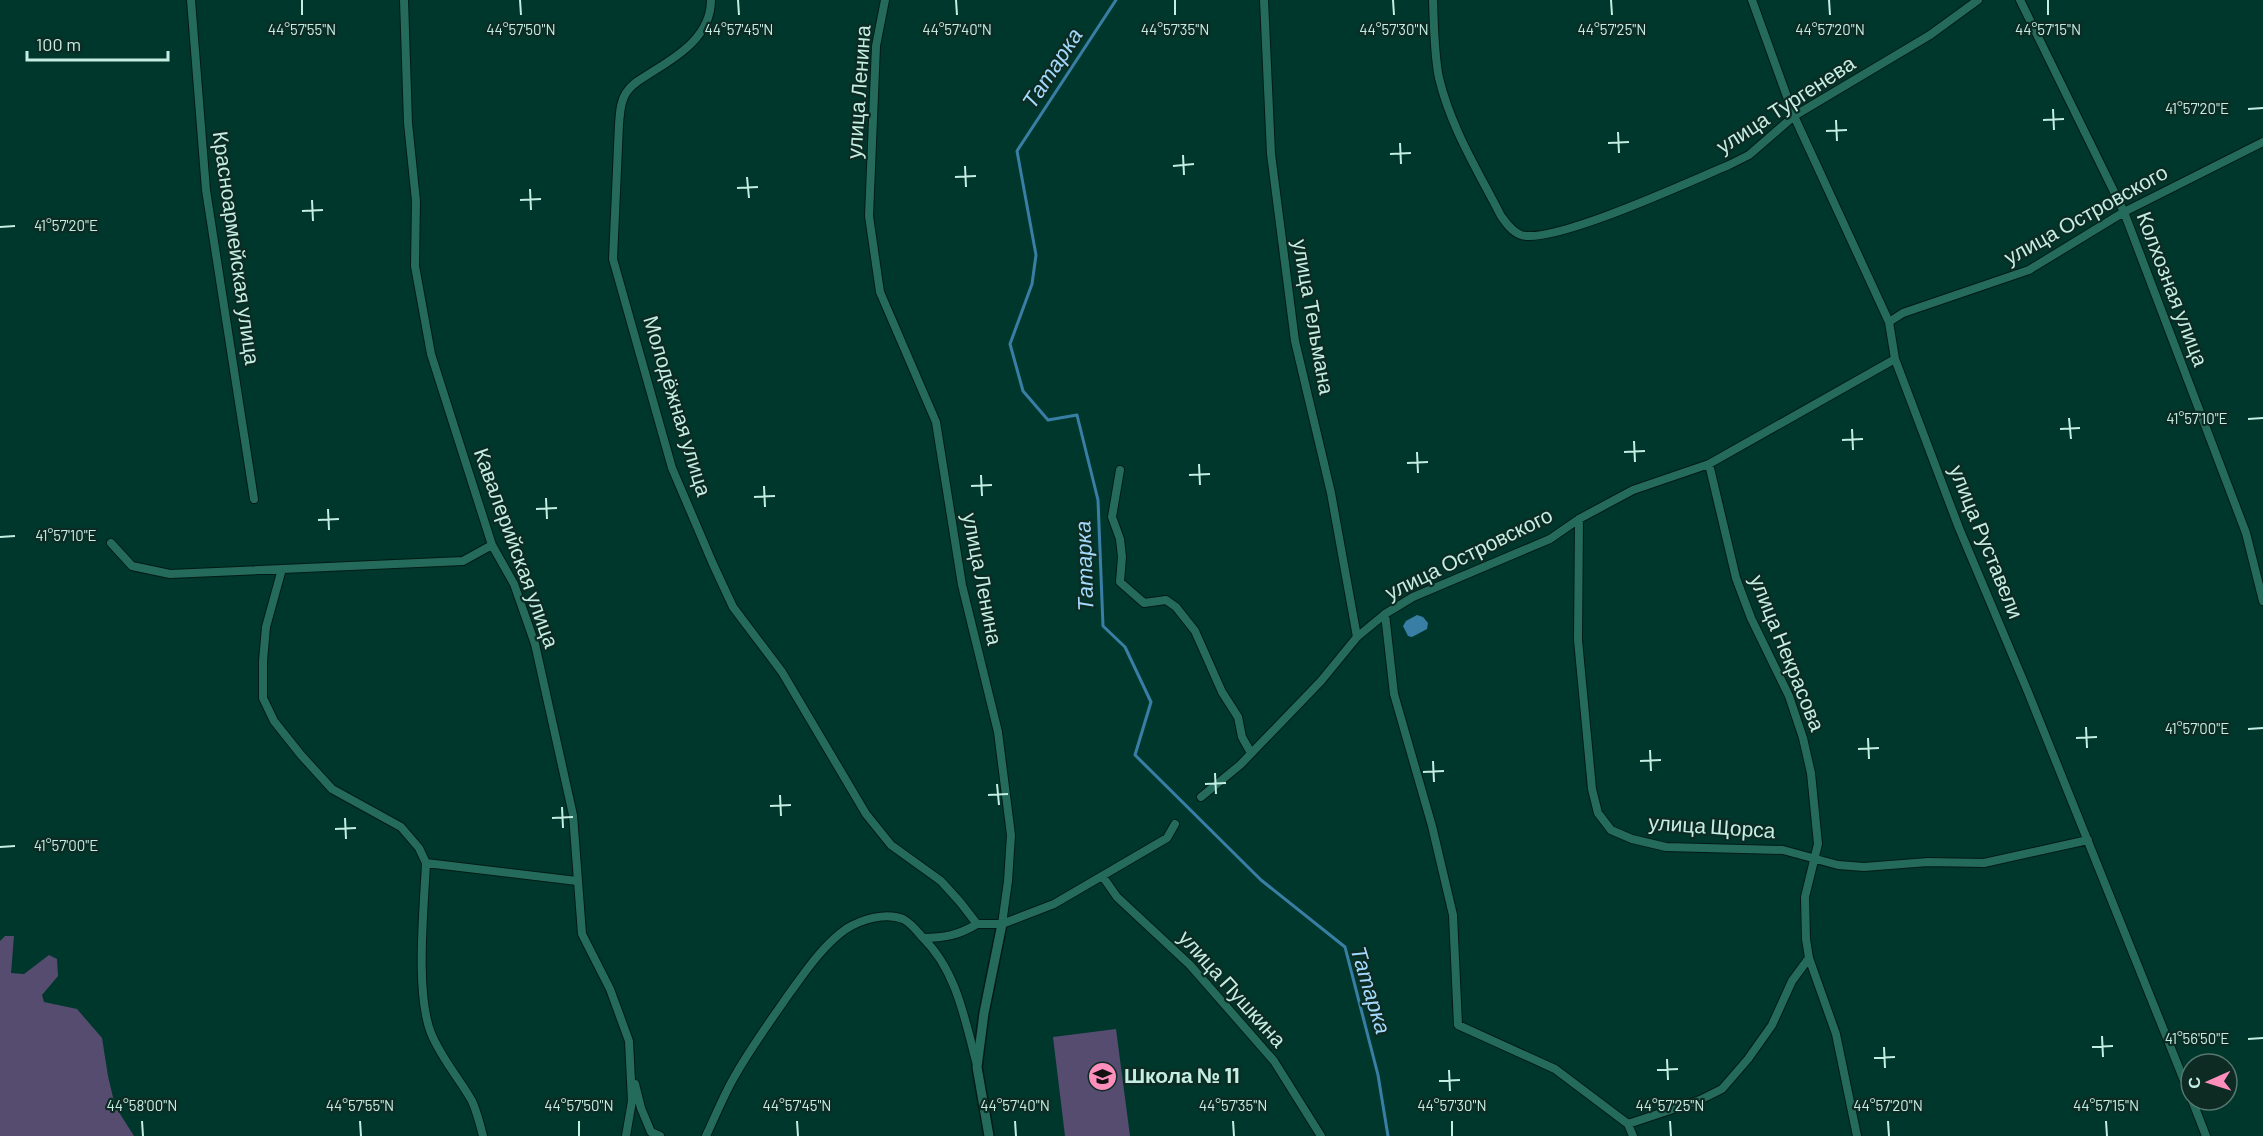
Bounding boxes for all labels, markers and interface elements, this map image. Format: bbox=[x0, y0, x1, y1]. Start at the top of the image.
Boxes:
text: 44°57'55"N bbox=[268, 20, 336, 38]
text: 44°57'50"N bbox=[486, 20, 556, 38]
text: 44°57'45"N bbox=[705, 20, 773, 38]
text: 44°57'40"N bbox=[922, 20, 992, 38]
text: 44°57'35"N bbox=[1141, 20, 1209, 38]
text: 44°57'30"N bbox=[1359, 20, 1429, 38]
text: 44°57'25"N bbox=[1578, 20, 1646, 38]
text: 44°57'20"N bbox=[1795, 20, 1865, 38]
text: 44°57'15"N bbox=[2015, 20, 2081, 38]
water label: Татарка bbox=[1016, 22, 1088, 113]
scale bar bbox=[27, 24, 168, 62]
street label: улица Ленина bbox=[840, 24, 875, 160]
text: 100 m bbox=[36, 33, 81, 55]
street label: улица Тургенева bbox=[1711, 49, 1859, 158]
text: 41°57'20"E bbox=[2165, 99, 2229, 117]
street label: Красноармейская улица bbox=[209, 129, 266, 367]
street label: улица Островского bbox=[1999, 158, 2171, 269]
street label: Колхозная улица bbox=[2132, 208, 2215, 370]
text: 41°57'20"E bbox=[34, 216, 98, 234]
street label: улица Тельмана bbox=[1289, 237, 1340, 397]
street label: Молодёжная улица bbox=[639, 312, 718, 499]
text: 41°57'10"E bbox=[2166, 409, 2228, 427]
street label: Кавалерийская улица bbox=[470, 444, 565, 651]
street label: улица Руставели bbox=[1945, 461, 2030, 622]
street label: улица Островского bbox=[1381, 501, 1556, 604]
street label: улица Ленина bbox=[958, 511, 1009, 647]
water label: Татарка bbox=[1068, 520, 1099, 612]
text: 41°57'10"E bbox=[35, 526, 97, 544]
street label: улица Некрасова bbox=[1746, 571, 1831, 735]
text: 41°57'00"E bbox=[2165, 719, 2229, 737]
street label: улица Щорса bbox=[1648, 809, 1777, 842]
text: 41°57'00"E bbox=[34, 836, 98, 854]
street label: улица Пушкина bbox=[1174, 924, 1292, 1052]
water label: Татарка bbox=[1345, 943, 1398, 1037]
text: 41°56'50"E bbox=[2165, 1029, 2229, 1047]
north arrow bbox=[2179, 1052, 2239, 1112]
school or university icon: Школа № 11 bbox=[1087, 1060, 1119, 1092]
place label: Школа № 11 bbox=[1124, 1062, 1240, 1087]
text: С bbox=[2184, 1076, 2203, 1089]
text: 44°58'00"N bbox=[107, 1096, 177, 1114]
text: 44°57'55"N bbox=[326, 1096, 394, 1114]
text: 44°57'50"N bbox=[544, 1096, 614, 1114]
text: 44°57'45"N bbox=[763, 1096, 831, 1114]
text: 44°57'40"N bbox=[980, 1096, 1050, 1114]
text: 44°57'35"N bbox=[1199, 1096, 1267, 1114]
text: 44°57'30"N bbox=[1417, 1096, 1487, 1114]
text: 44°57'25"N bbox=[1636, 1096, 1704, 1114]
text: 44°57'20"N bbox=[1853, 1096, 1923, 1114]
text: 44°57'15"N bbox=[2073, 1096, 2139, 1114]

